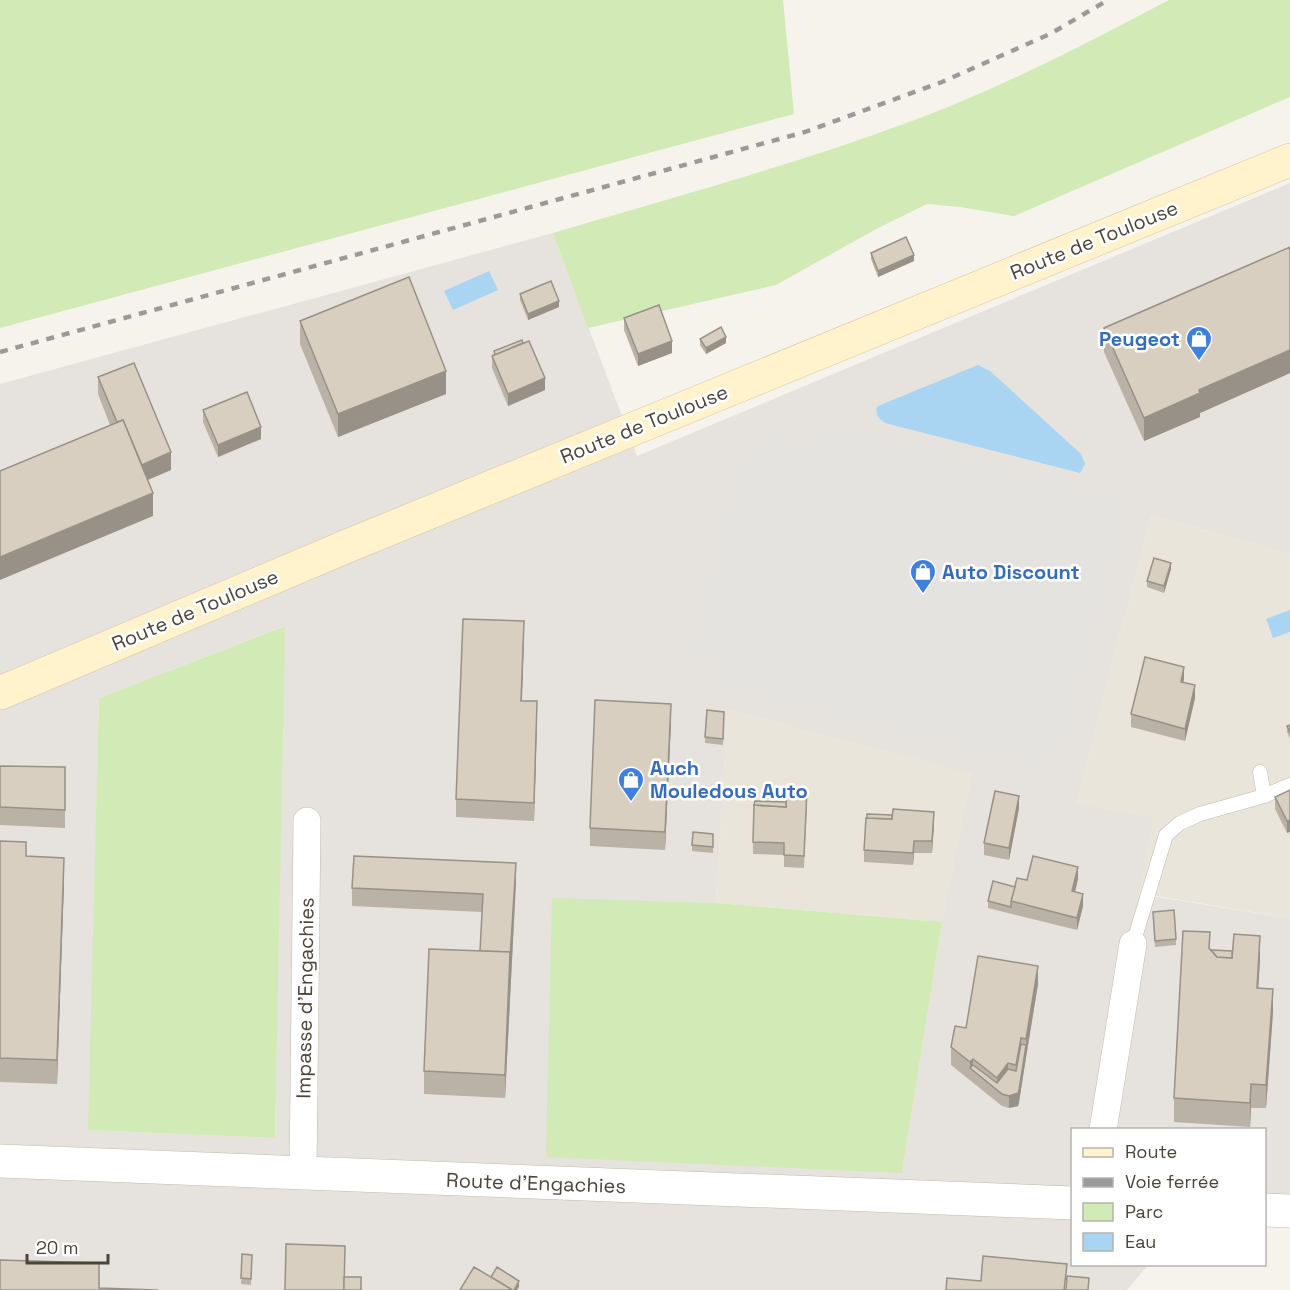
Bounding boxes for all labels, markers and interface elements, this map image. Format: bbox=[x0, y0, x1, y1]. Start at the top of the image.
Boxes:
street label: Route de Toulouse bbox=[1006, 194, 1182, 286]
shop icon: Peugeot bbox=[1184, 324, 1214, 362]
place label: Peugeot bbox=[1099, 326, 1180, 352]
street label: Route de Toulouse bbox=[556, 378, 732, 470]
shop icon: Auto Discount bbox=[908, 557, 938, 595]
place label: Auto Discount bbox=[942, 559, 1080, 585]
street label: Route de Toulouse bbox=[108, 563, 282, 657]
place label: Auch Mouledous Auto bbox=[650, 755, 808, 804]
shop icon: Auch Mouledous Auto bbox=[616, 765, 646, 803]
street label: Impasse d'Engachies bbox=[290, 897, 320, 1099]
legend bbox=[1071, 1128, 1266, 1266]
text: Route bbox=[1125, 1140, 1177, 1163]
street label: Route d'Engachies bbox=[446, 1167, 626, 1199]
text: Voie ferrée bbox=[1125, 1170, 1219, 1193]
text: Parc bbox=[1125, 1200, 1163, 1223]
scale bar bbox=[27, 1227, 108, 1265]
text: Eau bbox=[1125, 1230, 1156, 1253]
text: 20 m bbox=[36, 1236, 79, 1259]

